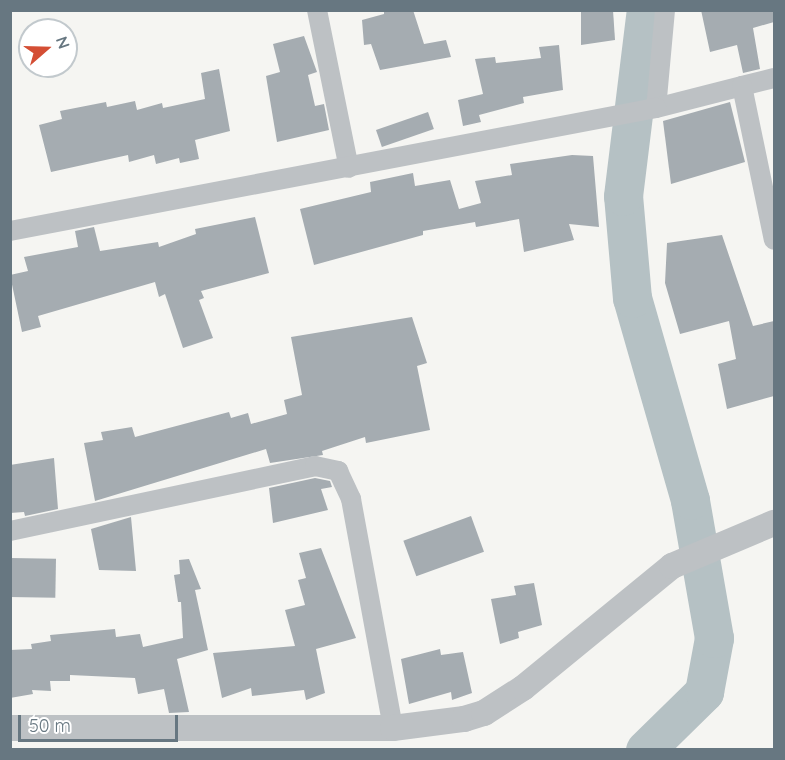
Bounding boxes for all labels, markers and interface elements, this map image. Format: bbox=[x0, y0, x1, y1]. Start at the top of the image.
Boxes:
north arrow bbox=[18, 18, 78, 78]
text: N bbox=[52, 34, 74, 51]
scale bar bbox=[21, 703, 182, 741]
text: 50 m bbox=[29, 714, 71, 737]

